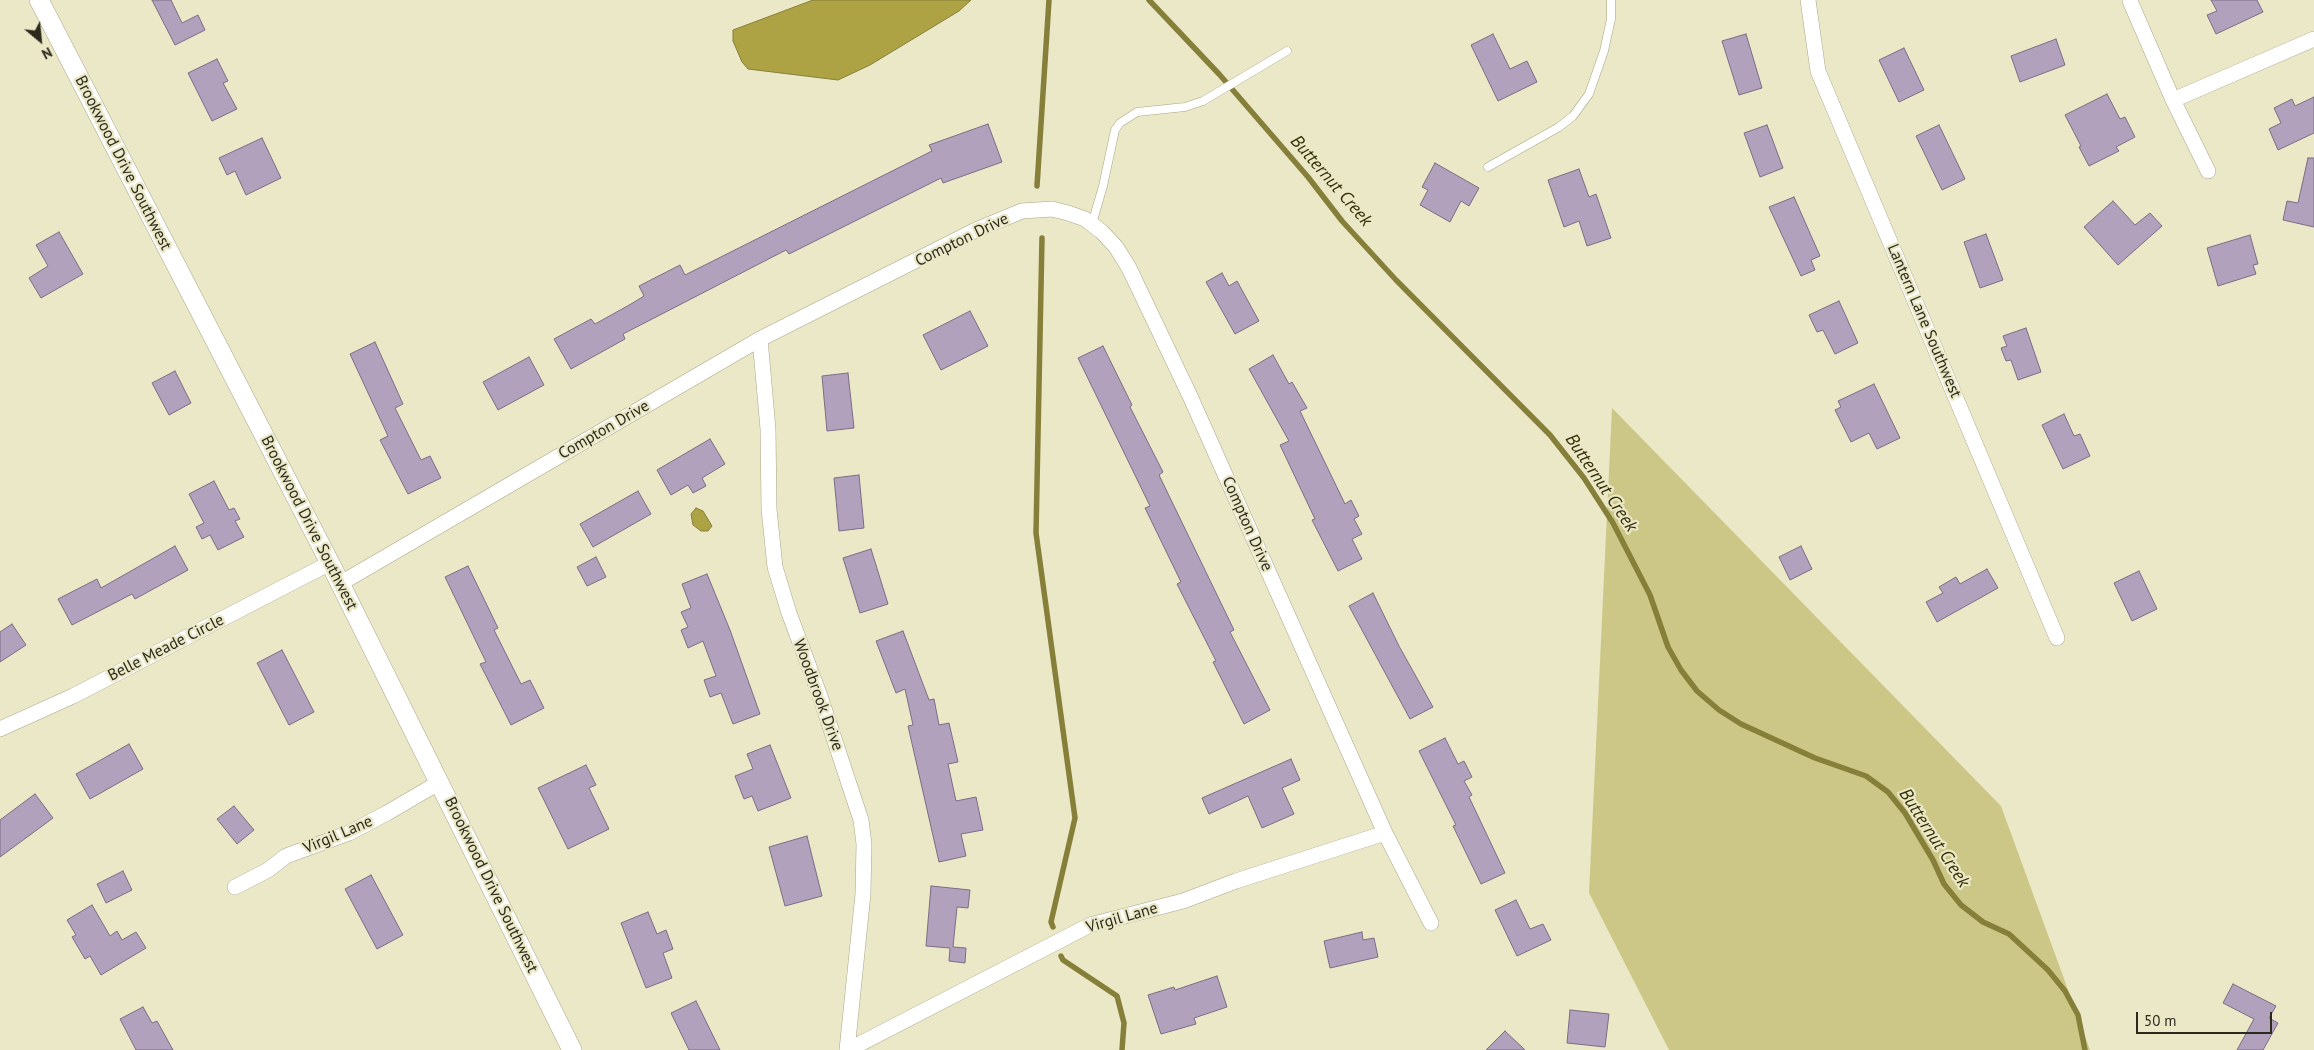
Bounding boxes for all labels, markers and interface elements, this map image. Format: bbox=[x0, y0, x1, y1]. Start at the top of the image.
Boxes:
north arrow bbox=[15, 15, 65, 65]
text: N bbox=[39, 43, 55, 63]
street label: Brookwood Drive Southwest bbox=[71, 73, 175, 253]
water label: Butternut Creek bbox=[1286, 131, 1376, 231]
street label: Compton Drive bbox=[912, 209, 1012, 271]
street label: Lantern Lane Southwest bbox=[1883, 241, 1965, 401]
street label: Compton Drive bbox=[555, 396, 653, 464]
water label: Butternut Creek bbox=[1560, 430, 1642, 536]
street label: Brookwood Drive Southwest bbox=[257, 433, 361, 613]
street label: Compton Drive bbox=[1218, 474, 1276, 574]
street label: Belle Meade Circle bbox=[105, 610, 227, 686]
street label: Woodbrook Drive bbox=[789, 637, 847, 753]
water label: Butternut Creek bbox=[1894, 784, 1974, 892]
street label: Brookwood Drive Southwest bbox=[440, 794, 542, 976]
street label: Virgil Lane bbox=[300, 812, 376, 858]
street label: Virgil Lane bbox=[1084, 899, 1160, 937]
scale bar bbox=[2139, 1002, 2275, 1034]
text: 50 m bbox=[2144, 1011, 2177, 1030]

